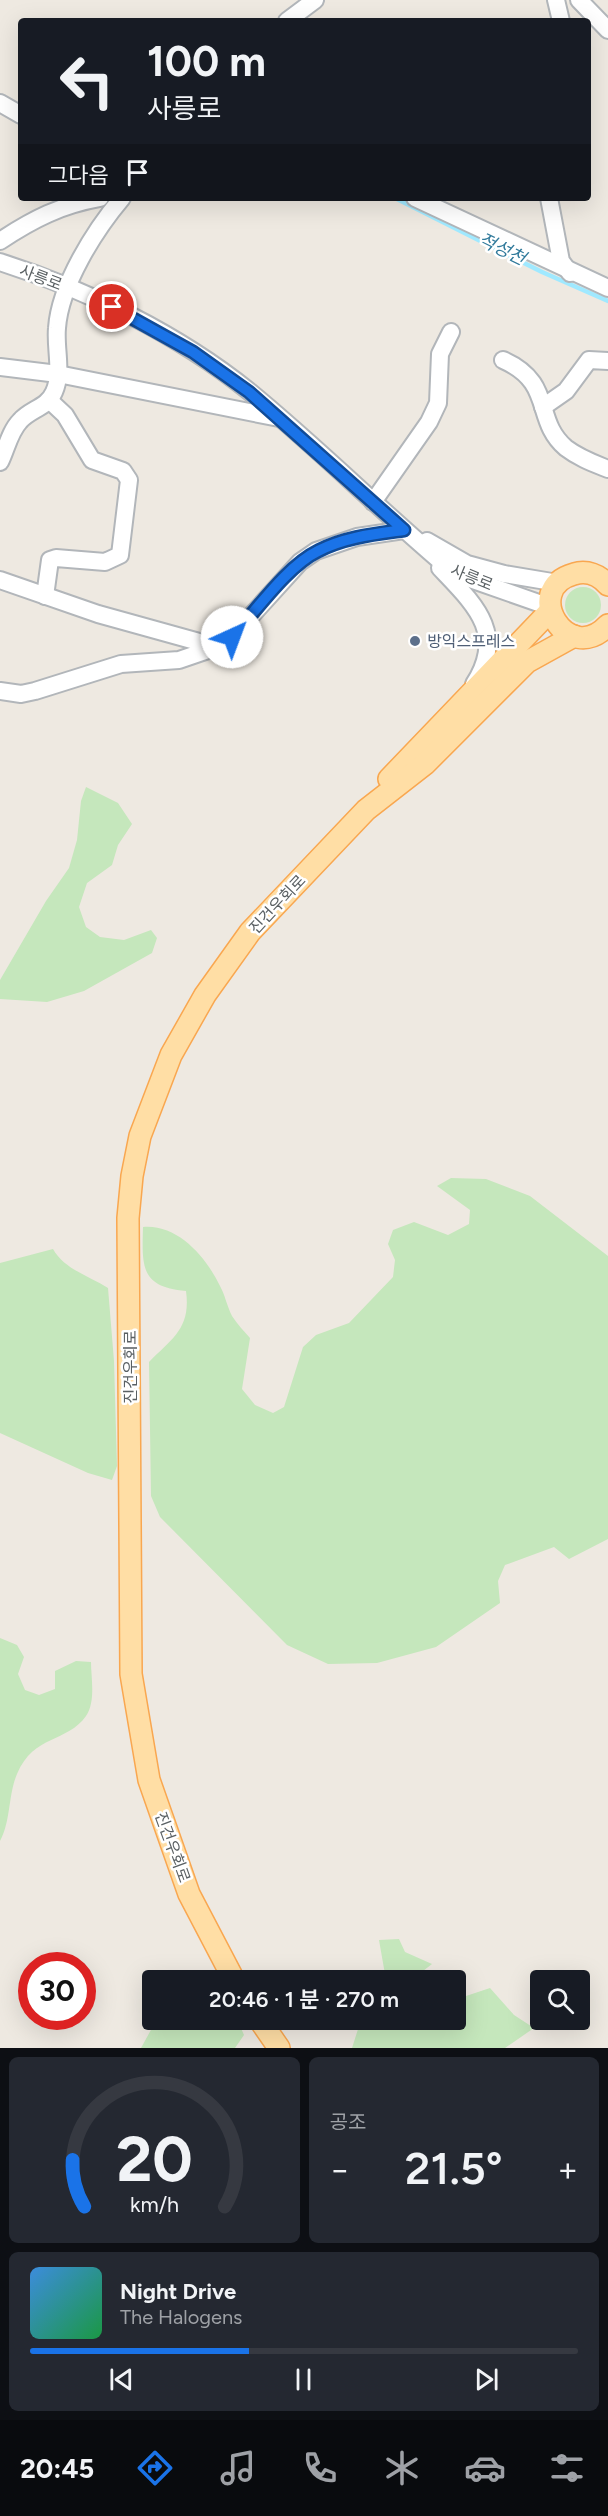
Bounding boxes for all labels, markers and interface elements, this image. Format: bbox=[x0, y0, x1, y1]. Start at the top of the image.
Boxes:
text: 100 m bbox=[147, 36, 266, 87]
icon: left bbox=[48, 42, 126, 120]
text: 사릉로 bbox=[147, 92, 222, 125]
icon: arrive bbox=[121, 156, 154, 189]
text: 그다음 bbox=[48, 162, 109, 189]
water label: 적성천 bbox=[475, 228, 531, 271]
street label: 사릉로 bbox=[17, 261, 65, 294]
pin bbox=[86, 281, 137, 332]
icon: arrive bbox=[95, 290, 128, 323]
street label: 사릉로 bbox=[448, 560, 496, 595]
position arrow bbox=[200, 605, 264, 669]
place label: 방익스프레스 bbox=[427, 632, 515, 651]
marker: 방익스프레스 bbox=[408, 634, 422, 648]
street label: 진건우회로 bbox=[245, 871, 310, 938]
street label: 진건우회로 bbox=[121, 1330, 140, 1404]
street label: 진건우회로 bbox=[151, 1809, 194, 1885]
speed limit sign: 30 bbox=[18, 1952, 96, 2030]
map controls bbox=[530, 1970, 590, 2030]
button: search bbox=[530, 1970, 590, 2030]
text: 20:46 · 1 분 · 270 m bbox=[209, 1986, 399, 2013]
text: 공조 bbox=[330, 2110, 366, 2134]
text: 20 bbox=[116, 2122, 193, 2197]
text: 21.5° bbox=[405, 2141, 503, 2195]
text: − bbox=[330, 2150, 350, 2189]
text: + bbox=[557, 2150, 578, 2189]
text: km/h bbox=[130, 2192, 179, 2217]
text: Night Drive bbox=[120, 2278, 236, 2305]
text: The Halogens bbox=[120, 2305, 242, 2329]
icon: previous bbox=[105, 2363, 138, 2396]
icon: pause bbox=[287, 2363, 320, 2396]
icon: next bbox=[470, 2363, 503, 2396]
icon: directions bbox=[134, 2447, 176, 2489]
icon: music bbox=[217, 2447, 259, 2489]
icon: phone bbox=[299, 2447, 341, 2489]
icon: climate bbox=[381, 2447, 423, 2489]
icon: car bbox=[464, 2447, 506, 2489]
icon: filters bbox=[546, 2447, 588, 2489]
text: 20:45 bbox=[20, 2452, 94, 2485]

